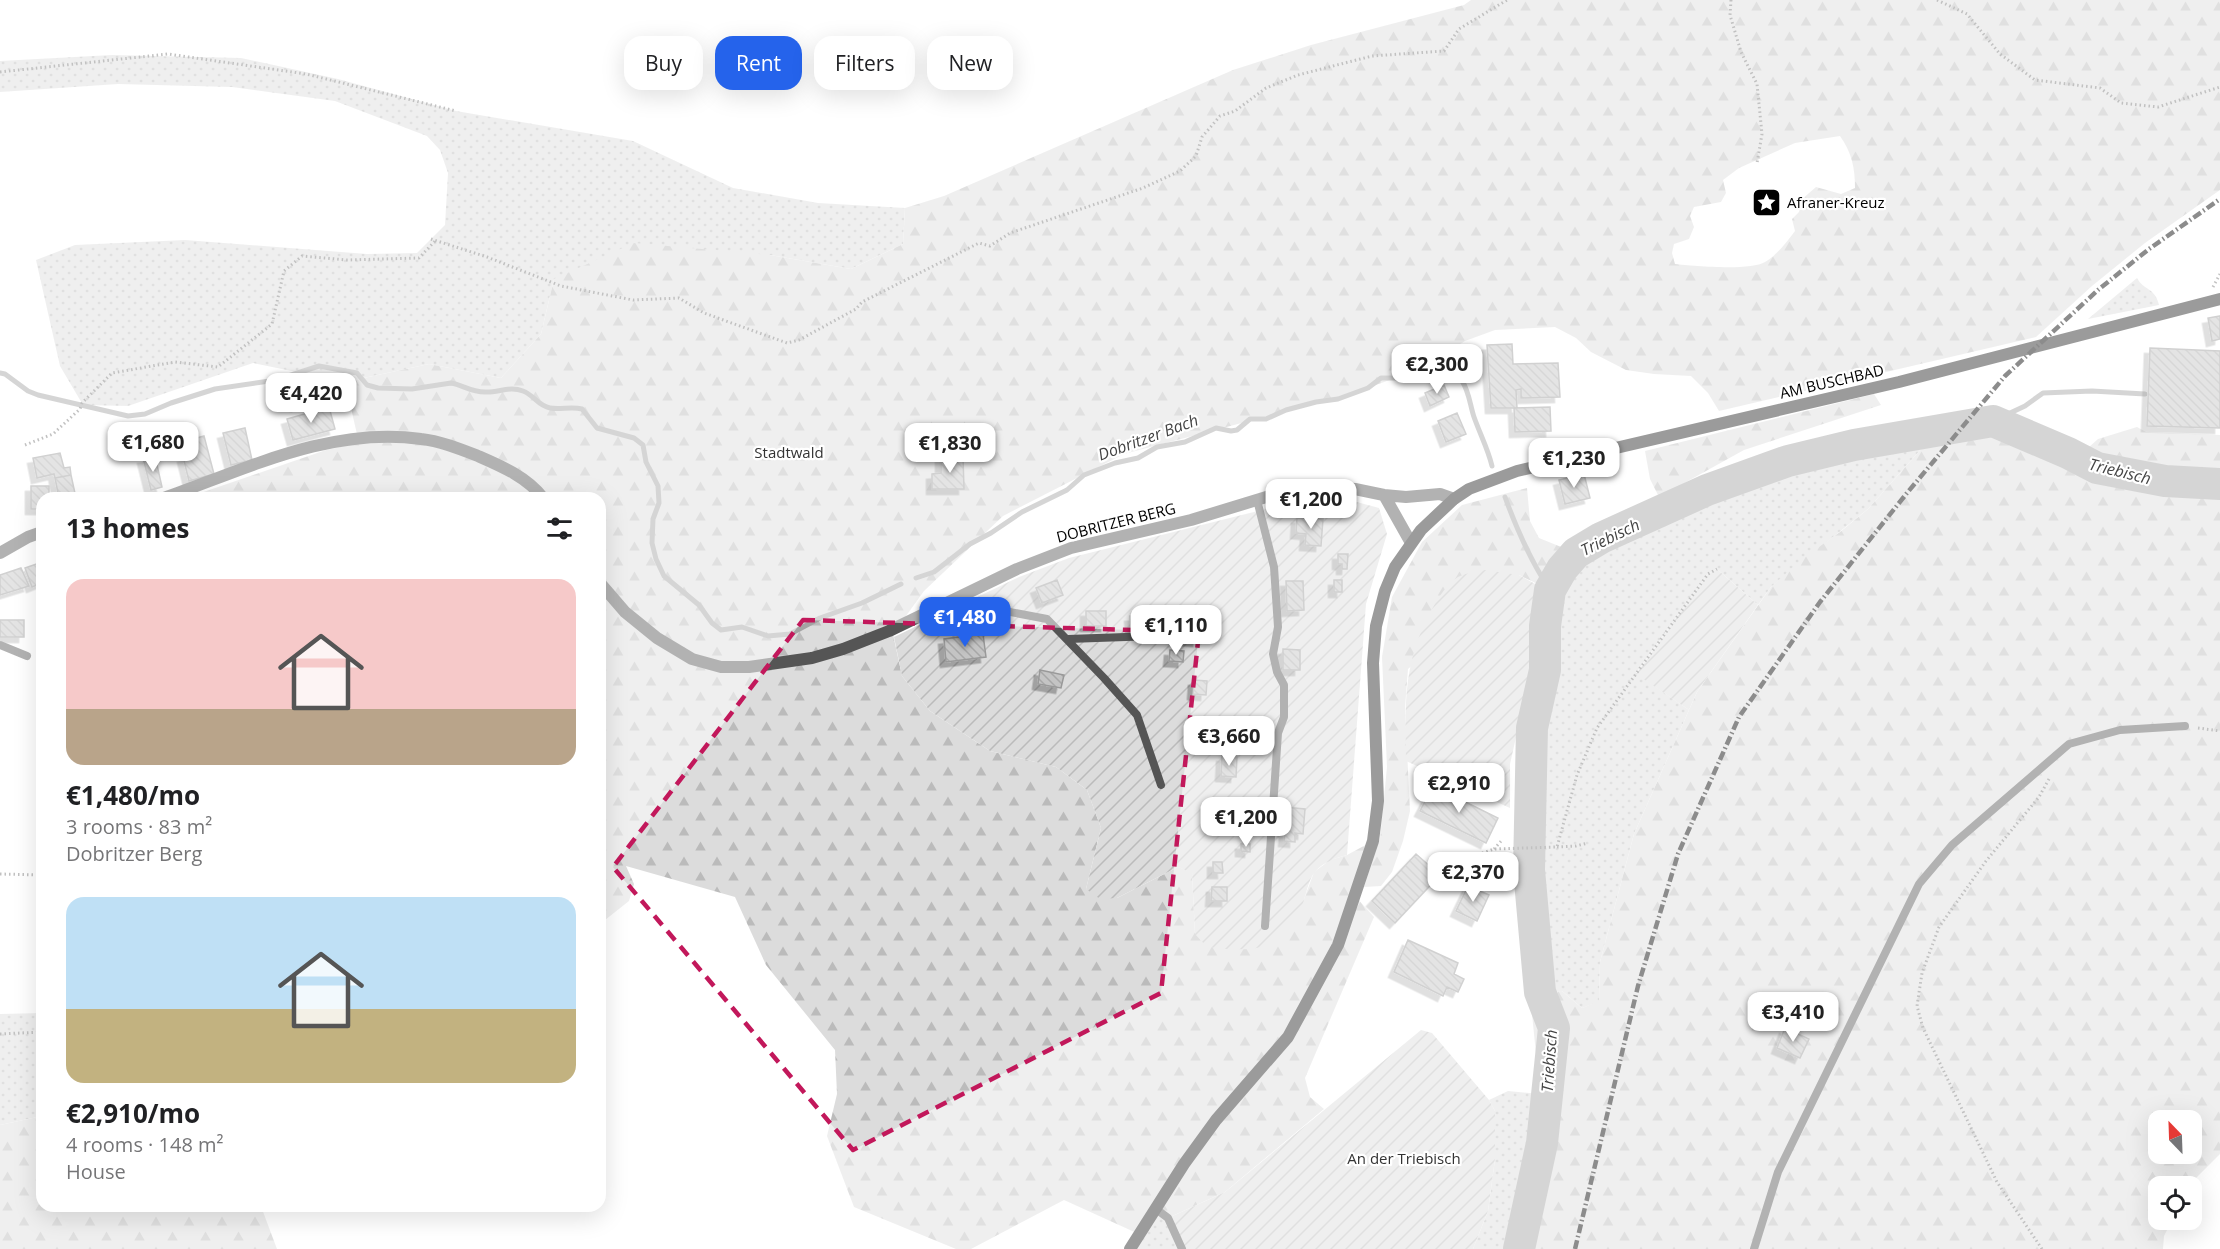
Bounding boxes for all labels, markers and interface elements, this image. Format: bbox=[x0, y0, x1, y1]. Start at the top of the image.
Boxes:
chip: Buy bbox=[624, 36, 703, 90]
chip: Rent bbox=[715, 36, 802, 90]
chip: Filters bbox=[814, 36, 915, 90]
chip: New bbox=[927, 36, 1013, 90]
place icon: Afraner-Kreuz bbox=[1750, 187, 1782, 219]
place label: Afraner-Kreuz bbox=[1787, 192, 1885, 212]
pin: €2,300 bbox=[1388, 344, 1486, 395]
text: €2,300 bbox=[1406, 350, 1468, 377]
street label: AM BUSCHBAD bbox=[1778, 359, 1886, 403]
pin: €4,420 bbox=[262, 373, 360, 424]
text: €4,420 bbox=[280, 379, 342, 406]
water label: Dobritzer Bach bbox=[1095, 409, 1201, 465]
pin: €1,680 bbox=[104, 422, 202, 473]
pin: €1,830 bbox=[901, 423, 999, 474]
text: €1,680 bbox=[122, 428, 184, 455]
text: €1,830 bbox=[919, 429, 981, 456]
pin: €1,230 bbox=[1525, 438, 1623, 489]
park label: Stadtwald bbox=[754, 442, 824, 462]
text: €1,230 bbox=[1543, 444, 1605, 471]
water label: Triebisch bbox=[2087, 453, 2153, 489]
pin: €1,200 bbox=[1262, 479, 1360, 530]
text: €1,200 bbox=[1280, 485, 1342, 512]
street label: DOBRITZER BERG bbox=[1054, 498, 1177, 547]
text: 13 homes bbox=[66, 510, 190, 546]
icon: filters bbox=[543, 512, 576, 545]
water label: Triebisch bbox=[1577, 513, 1643, 561]
pin: €1,480 bbox=[916, 597, 1014, 648]
text: €1,480 bbox=[934, 603, 996, 630]
pin: €1,110 bbox=[1127, 605, 1225, 656]
text: €1,110 bbox=[1145, 611, 1207, 638]
icon: home bbox=[267, 618, 375, 726]
pin: €3,660 bbox=[1180, 716, 1278, 767]
text: €3,660 bbox=[1198, 722, 1260, 749]
pin: €2,910 bbox=[1410, 763, 1508, 814]
text: €2,910 bbox=[1428, 769, 1490, 796]
text: €1,480/mo bbox=[66, 777, 200, 813]
pin: €1,200 bbox=[1197, 797, 1295, 848]
text: €1,200 bbox=[1215, 803, 1277, 830]
text: 3 rooms · 83 m² bbox=[66, 813, 212, 840]
text: Dobritzer Berg bbox=[66, 840, 202, 867]
pin: €2,370 bbox=[1424, 852, 1522, 903]
text: €2,370 bbox=[1442, 858, 1504, 885]
icon: home bbox=[267, 936, 375, 1044]
pin: €3,410 bbox=[1744, 992, 1842, 1043]
text: €3,410 bbox=[1762, 998, 1824, 1025]
water label: Triebisch bbox=[1536, 1029, 1562, 1093]
text: €2,910/mo bbox=[66, 1095, 200, 1131]
north arrow bbox=[2148, 1110, 2202, 1164]
map controls bbox=[2148, 1110, 2202, 1230]
text: 4 rooms · 148 m² bbox=[66, 1131, 224, 1158]
park label: An der Triebisch bbox=[1347, 1148, 1461, 1168]
text: House bbox=[66, 1158, 126, 1185]
button: locate bbox=[2148, 1176, 2202, 1230]

